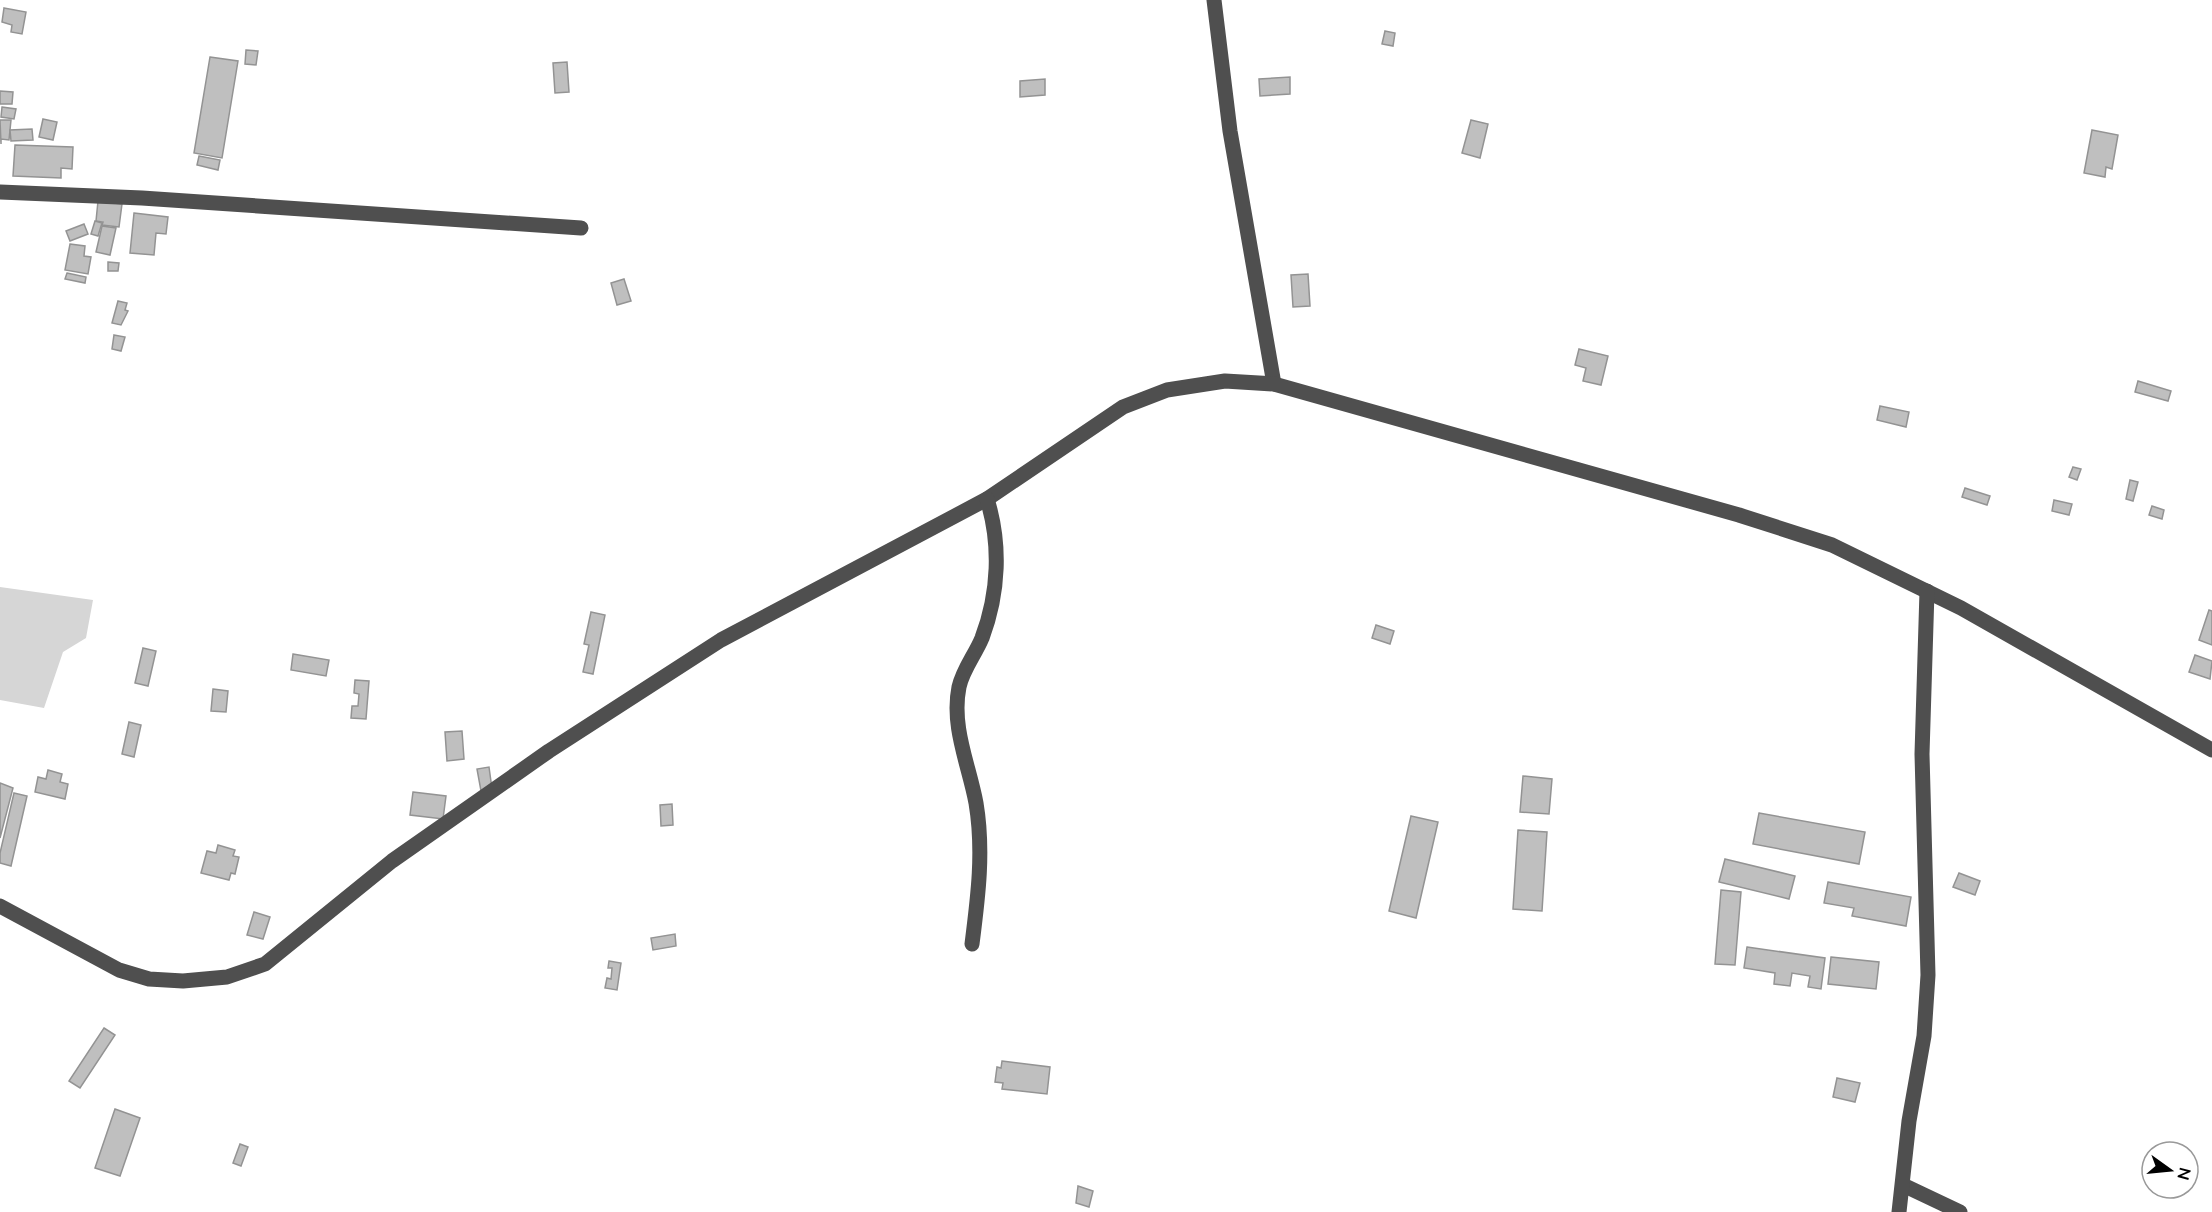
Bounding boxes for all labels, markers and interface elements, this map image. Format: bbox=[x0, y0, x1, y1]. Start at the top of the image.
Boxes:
north arrow bbox=[2140, 1140, 2200, 1200]
text: N bbox=[2173, 1165, 2196, 1182]

